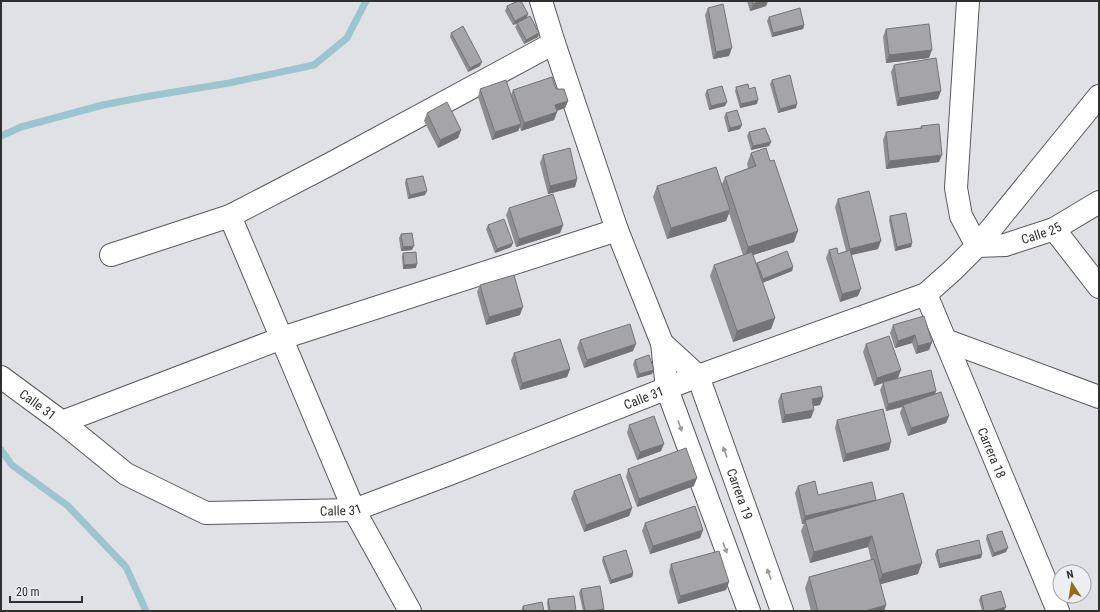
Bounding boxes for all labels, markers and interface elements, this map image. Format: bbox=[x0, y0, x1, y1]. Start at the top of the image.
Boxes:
street label: Calle 25 bbox=[1019, 219, 1064, 247]
street label: Calle 31 bbox=[622, 383, 666, 413]
street label: Calle 31 bbox=[17, 386, 59, 423]
one-way arrow bbox=[677, 420, 683, 432]
street label: Carrera 18 bbox=[974, 425, 1009, 480]
one-way arrow bbox=[721, 446, 727, 458]
street label: Carrera 19 bbox=[724, 466, 756, 522]
street label: Calle 31 bbox=[320, 501, 364, 519]
one-way arrow bbox=[722, 542, 728, 554]
north arrow bbox=[1052, 564, 1092, 604]
one-way arrow bbox=[766, 568, 772, 580]
text: N bbox=[1065, 568, 1075, 582]
scale bar bbox=[10, 578, 82, 604]
text: 20 m bbox=[16, 585, 40, 599]

